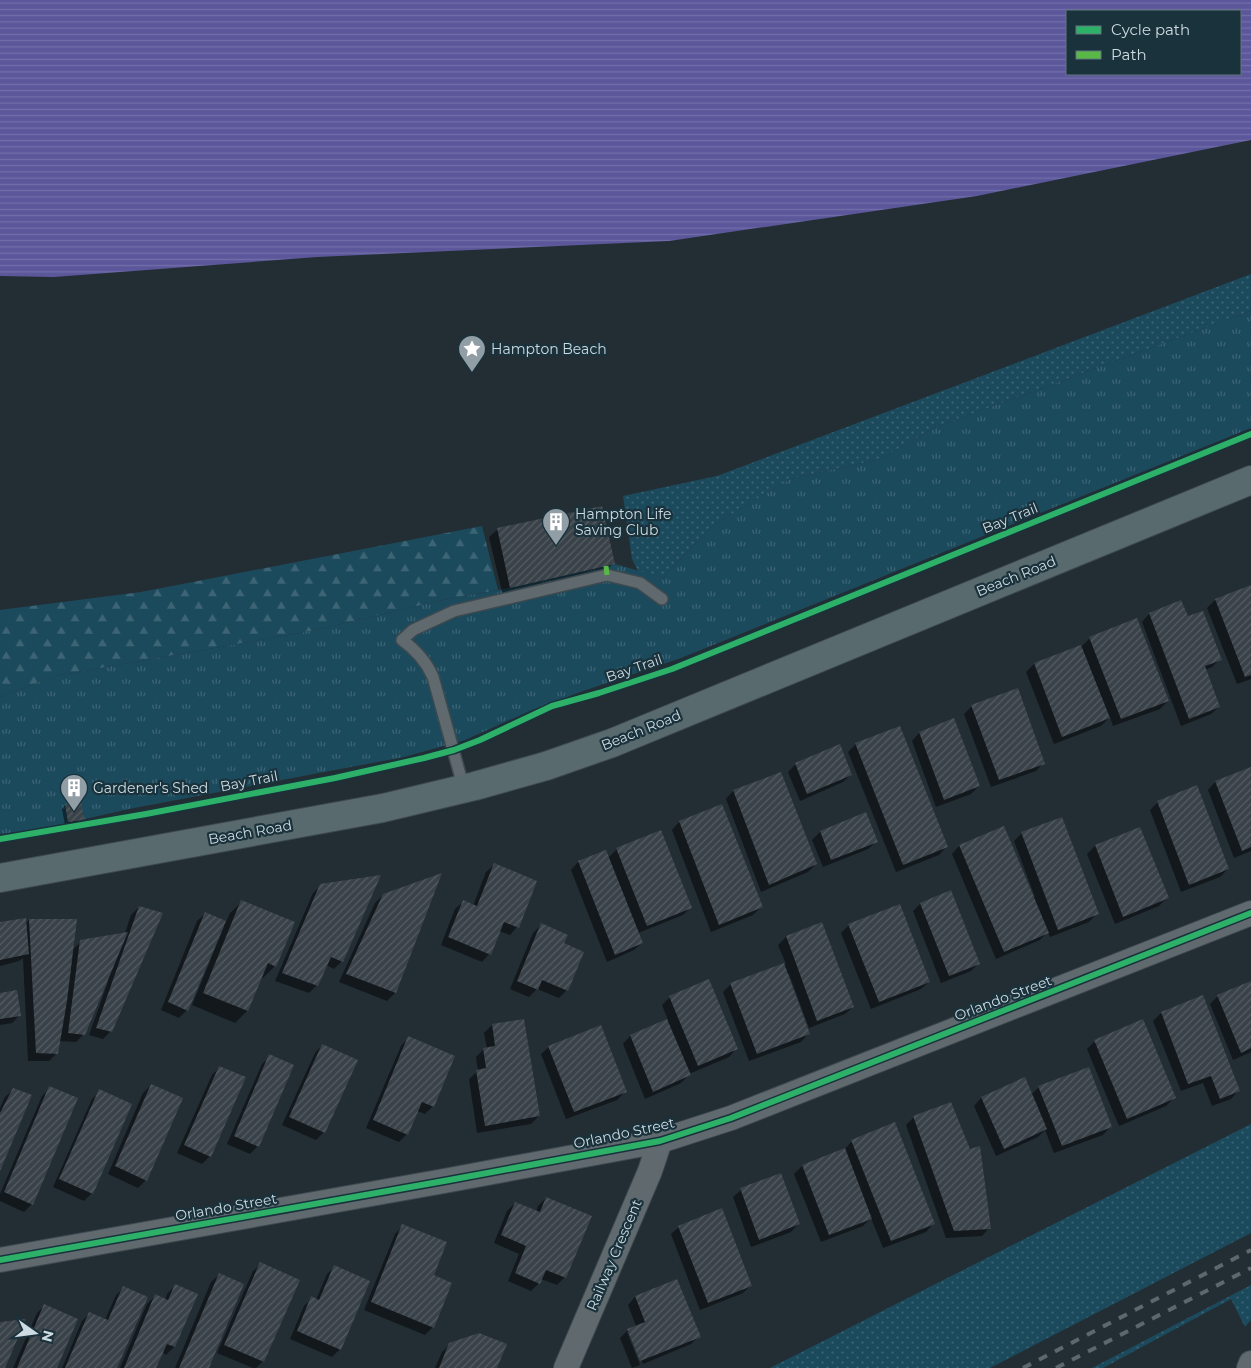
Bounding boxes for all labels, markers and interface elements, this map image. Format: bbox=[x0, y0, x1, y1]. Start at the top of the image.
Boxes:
legend bbox=[1066, 10, 1241, 75]
text: Cycle path bbox=[1111, 20, 1190, 39]
text: Path bbox=[1111, 45, 1147, 64]
place icon: Hampton Beach bbox=[457, 334, 487, 373]
place label: Hampton Beach bbox=[491, 340, 607, 358]
street label: Bay Trail bbox=[980, 499, 1040, 537]
place label: Hampton Life Saving Club bbox=[575, 505, 671, 539]
building icon: Hampton Life Saving Club bbox=[541, 507, 571, 546]
street label: Beach Road bbox=[973, 552, 1059, 600]
street label: Bay Trail bbox=[603, 650, 665, 686]
street label: Beach Road bbox=[598, 706, 684, 754]
street label: Bay Trail bbox=[219, 767, 279, 795]
building icon: Gardener's Shed bbox=[59, 773, 89, 812]
place label: Gardener's Shed bbox=[93, 779, 208, 797]
street label: Beach Road bbox=[207, 816, 293, 848]
street label: Orlando Street bbox=[952, 971, 1055, 1025]
street label: Orlando Street bbox=[572, 1113, 677, 1153]
street label: Orlando Street bbox=[174, 1189, 279, 1225]
street label: Railway Crescent bbox=[582, 1196, 646, 1313]
north arrow bbox=[10, 1308, 60, 1358]
text: N bbox=[38, 1328, 58, 1344]

